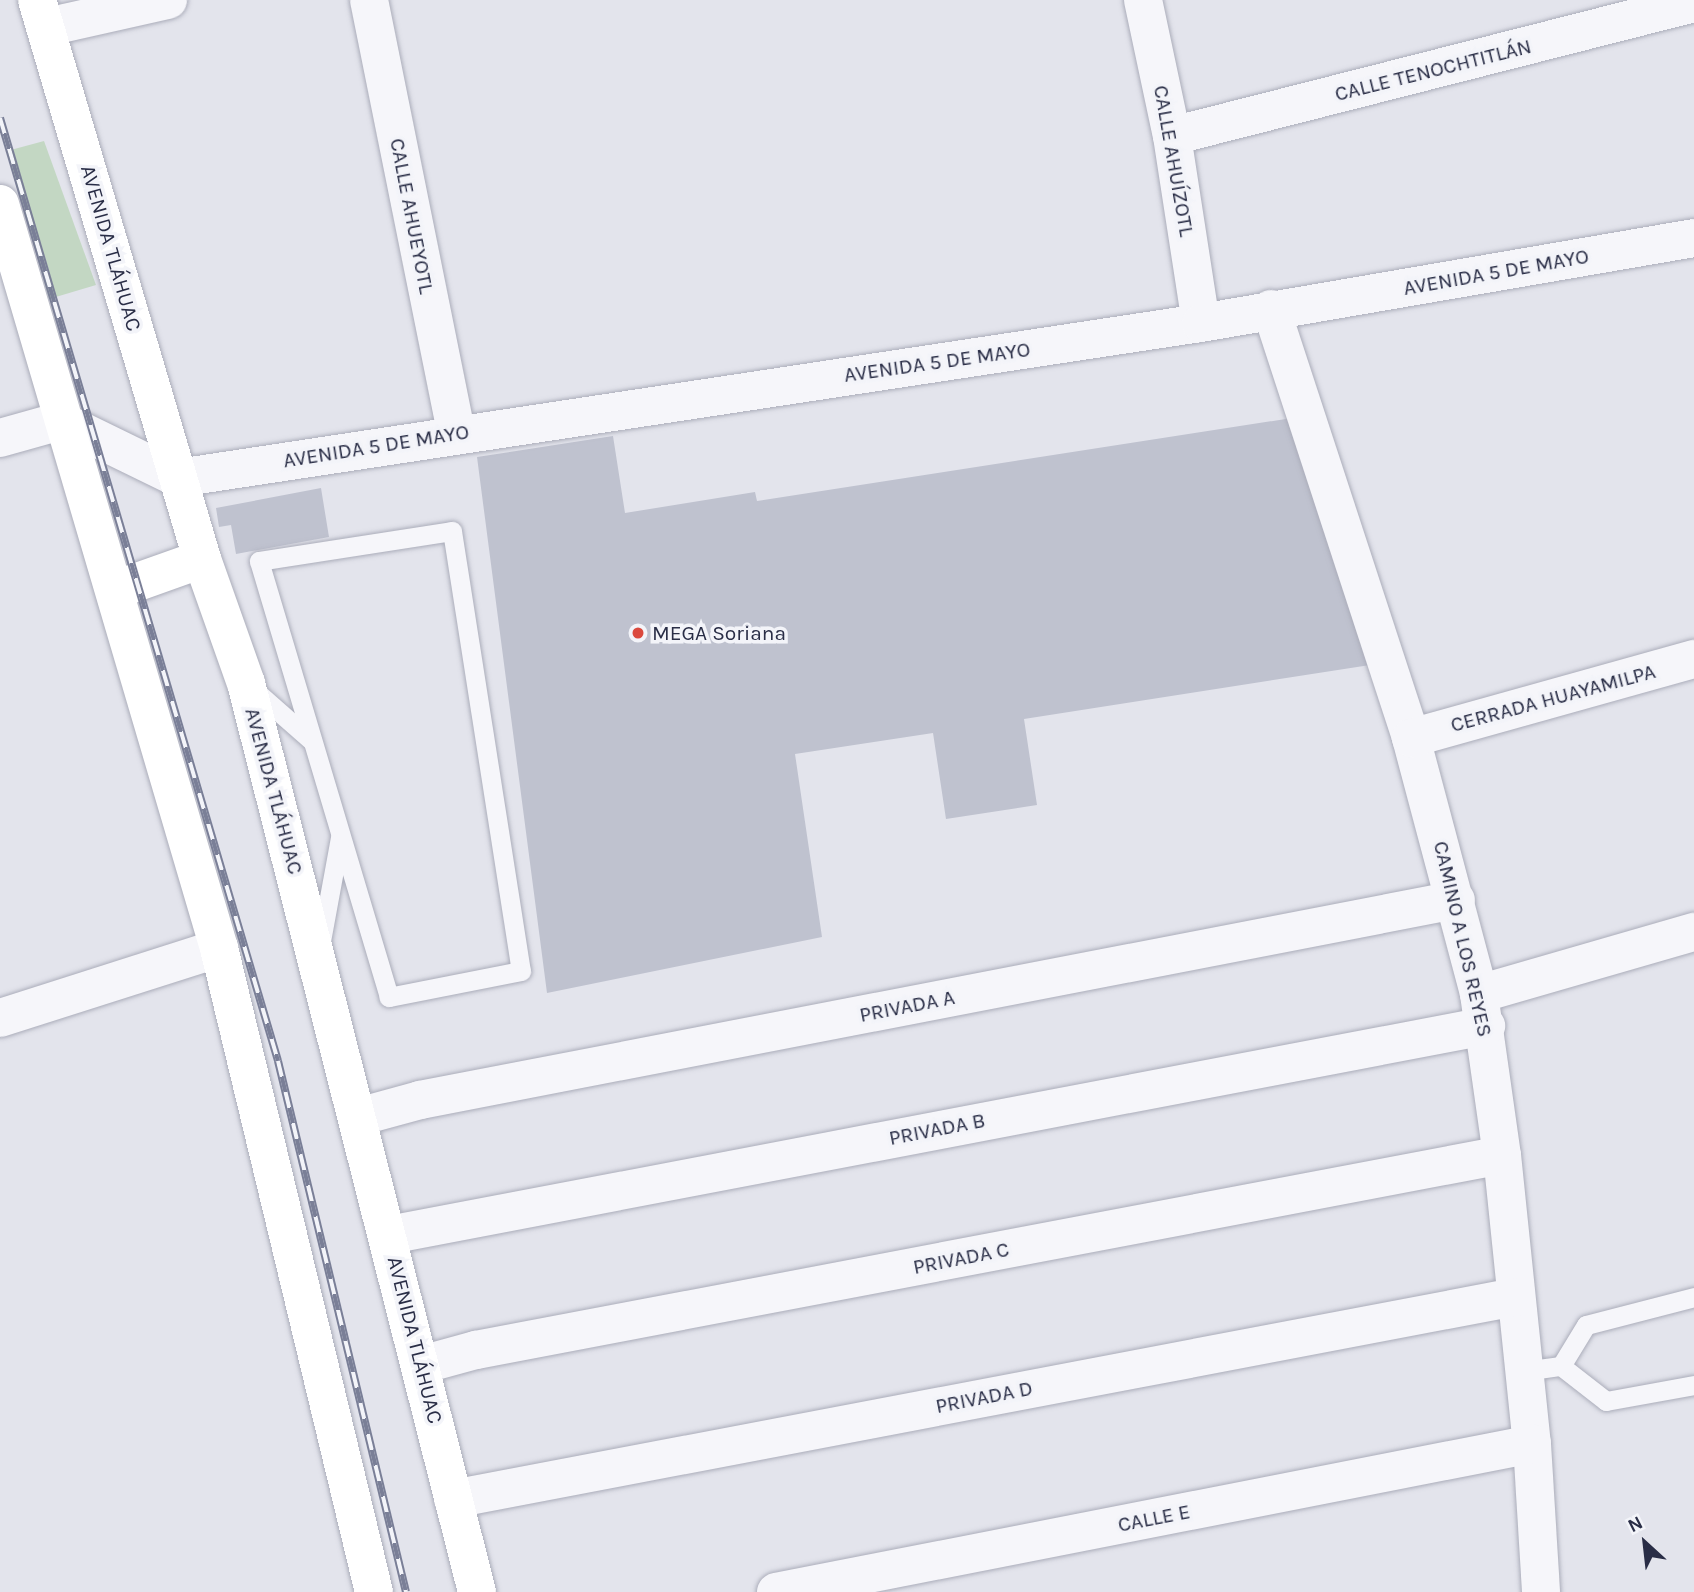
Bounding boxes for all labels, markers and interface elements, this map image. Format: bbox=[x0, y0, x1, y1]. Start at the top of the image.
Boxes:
street label: CALLE TENOCHTITLÁN bbox=[1332, 33, 1534, 107]
street label: CALLE AHUÍZOTL bbox=[1148, 83, 1200, 239]
street label: CALLE AHUEYOTL bbox=[385, 136, 439, 296]
street label: AVENIDA TLÁHUAC bbox=[75, 162, 147, 334]
street label: AVENIDA 5 DE MAYO bbox=[1401, 243, 1591, 301]
street label: AVENIDA 5 DE MAYO bbox=[842, 336, 1032, 388]
street label: AVENIDA 5 DE MAYO bbox=[281, 419, 471, 473]
place label: MEGA Soriana bbox=[652, 620, 786, 646]
marker: MEGA Soriana bbox=[630, 625, 646, 641]
street label: CERRADA HUAYAMILPA bbox=[1448, 659, 1658, 737]
street label: AVENIDA TLÁHUAC bbox=[240, 705, 308, 877]
street label: CAMINO A LOS REYES bbox=[1428, 839, 1498, 1039]
street label: PRIVADA A bbox=[857, 984, 957, 1028]
street label: PRIVADA B bbox=[887, 1107, 987, 1151]
street label: PRIVADA C bbox=[911, 1236, 1011, 1280]
street label: AVENIDA TLÁHUAC bbox=[382, 1254, 448, 1426]
street label: PRIVADA D bbox=[933, 1375, 1035, 1419]
street label: CALLE E bbox=[1116, 1499, 1192, 1537]
north arrow bbox=[1610, 1508, 1680, 1578]
text: N bbox=[1624, 1511, 1647, 1537]

